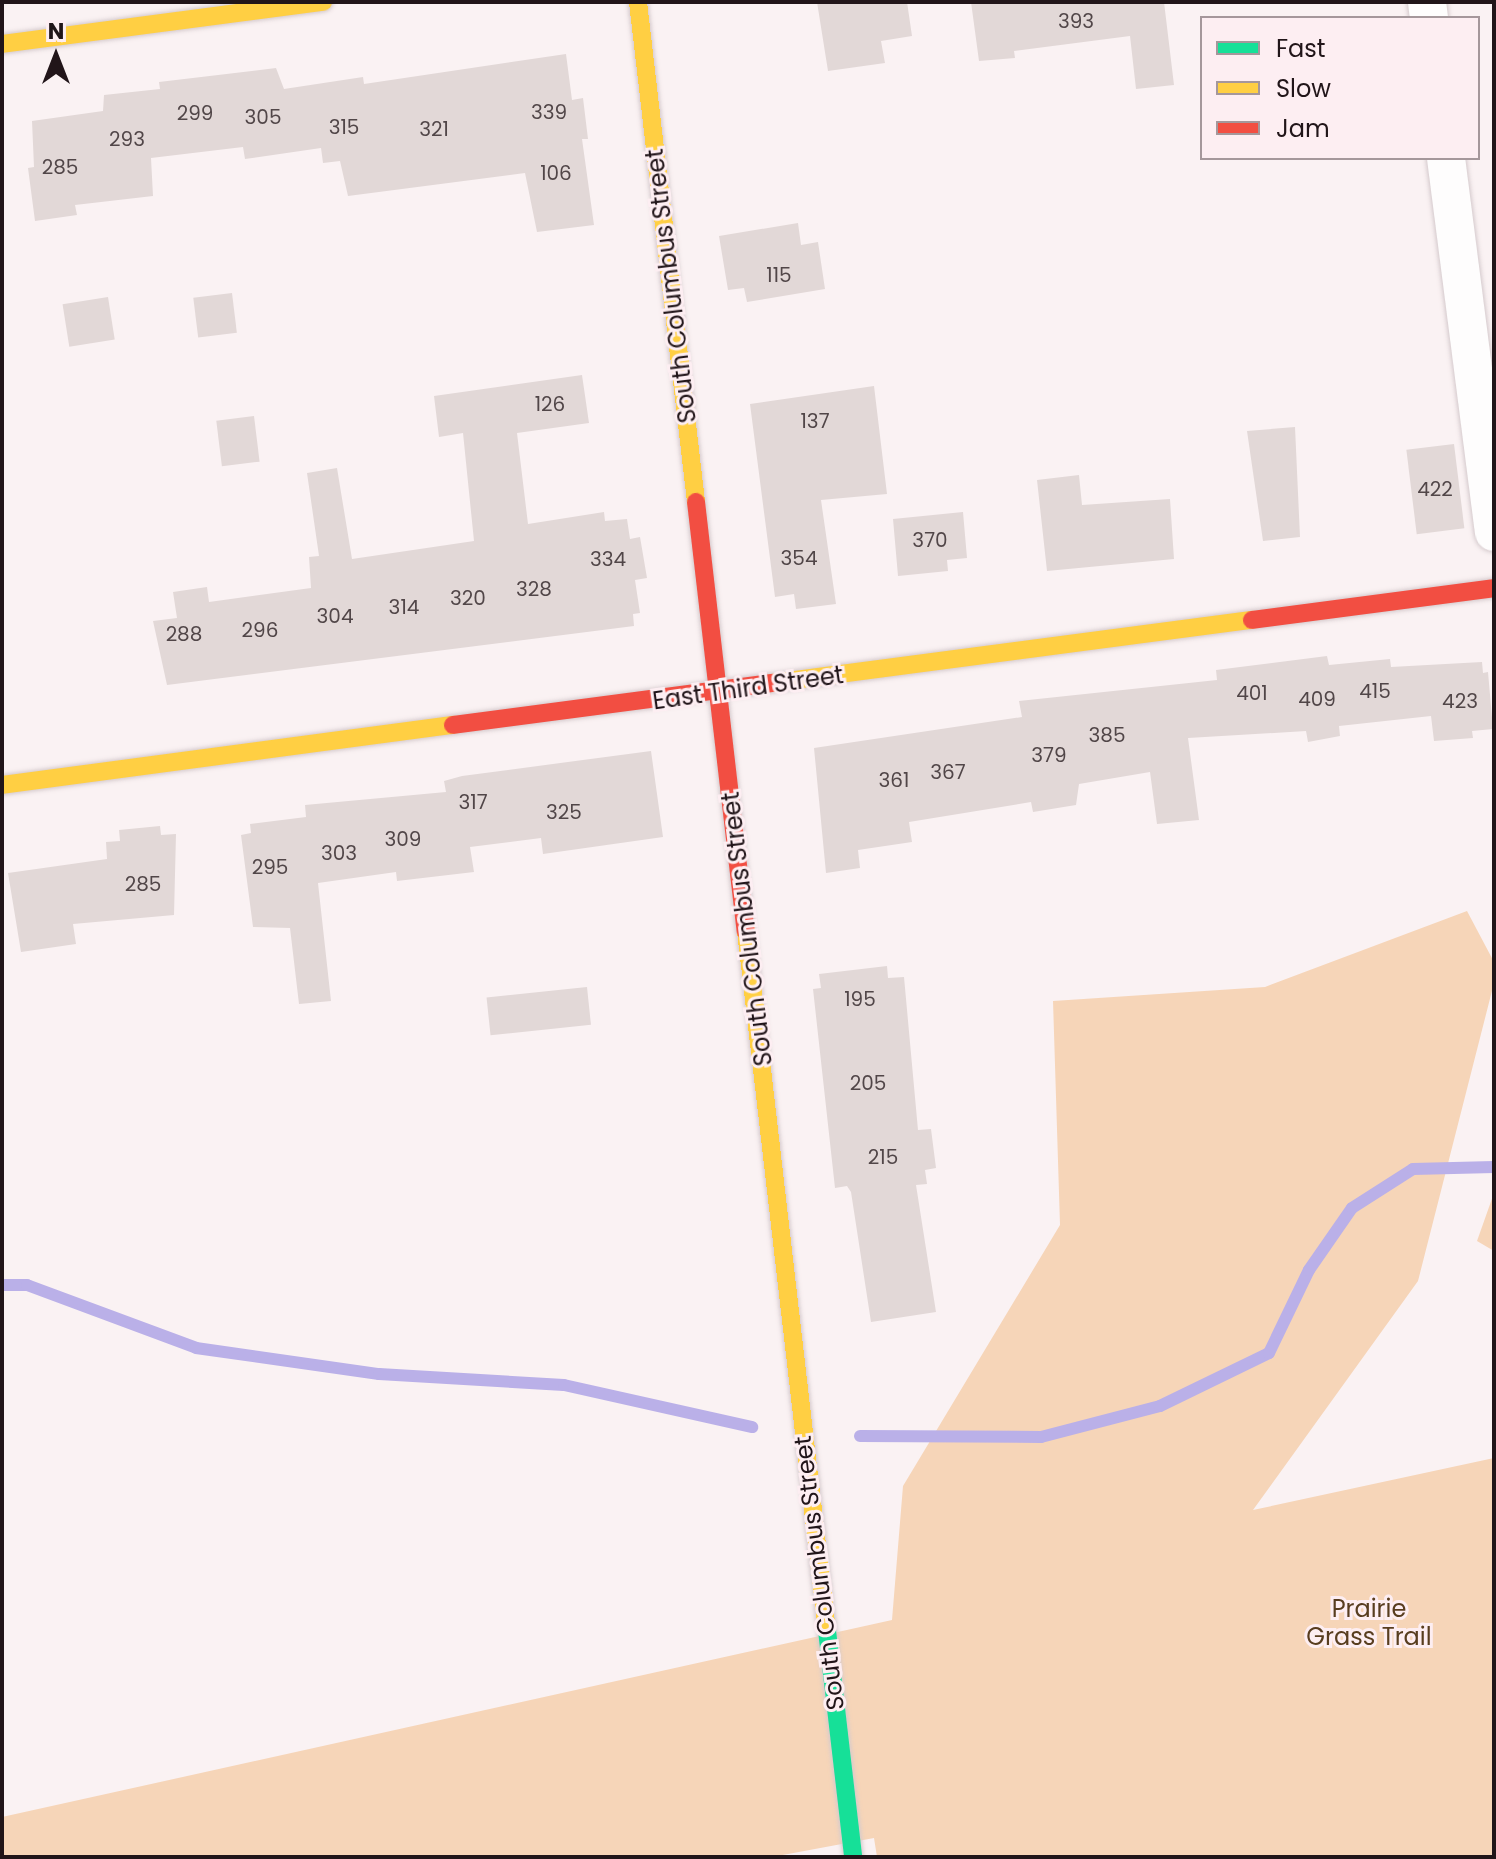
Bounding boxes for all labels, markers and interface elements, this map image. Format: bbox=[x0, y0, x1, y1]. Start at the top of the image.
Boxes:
house number: 393 bbox=[1058, 9, 1094, 33]
north arrow bbox=[16, 16, 96, 96]
text: N bbox=[48, 16, 64, 47]
legend bbox=[1200, 16, 1480, 160]
text: Fast bbox=[1276, 32, 1326, 65]
text: Slow bbox=[1276, 72, 1331, 105]
house number: 339 bbox=[531, 100, 567, 124]
house number: 299 bbox=[177, 101, 213, 125]
house number: 305 bbox=[245, 105, 281, 129]
text: Jam bbox=[1276, 112, 1330, 145]
house number: 315 bbox=[329, 115, 359, 139]
house number: 321 bbox=[419, 117, 449, 141]
house number: 293 bbox=[109, 127, 145, 151]
street label: South Columbus Street bbox=[640, 147, 702, 425]
house number: 285 bbox=[42, 155, 78, 179]
house number: 106 bbox=[540, 161, 572, 185]
house number: 115 bbox=[766, 263, 792, 287]
house number: 126 bbox=[535, 392, 565, 416]
house number: 137 bbox=[800, 409, 830, 433]
house number: 422 bbox=[1417, 477, 1453, 501]
house number: 370 bbox=[912, 528, 948, 552]
house number: 354 bbox=[781, 546, 817, 570]
house number: 334 bbox=[590, 547, 626, 571]
house number: 328 bbox=[516, 577, 552, 601]
house number: 320 bbox=[450, 586, 486, 610]
house number: 314 bbox=[389, 595, 419, 619]
house number: 304 bbox=[317, 604, 353, 628]
house number: 296 bbox=[242, 618, 278, 642]
house number: 288 bbox=[166, 622, 202, 646]
street label: East Third Street bbox=[651, 660, 845, 716]
house number: 415 bbox=[1359, 679, 1391, 703]
house number: 401 bbox=[1236, 681, 1268, 705]
house number: 409 bbox=[1298, 687, 1336, 711]
house number: 423 bbox=[1442, 689, 1478, 713]
house number: 385 bbox=[1089, 723, 1125, 747]
house number: 379 bbox=[1031, 743, 1067, 767]
house number: 367 bbox=[930, 760, 966, 784]
house number: 361 bbox=[879, 768, 909, 792]
house number: 317 bbox=[458, 790, 488, 814]
street label: South Columbus Street bbox=[716, 790, 778, 1068]
house number: 325 bbox=[546, 800, 582, 824]
house number: 309 bbox=[385, 827, 421, 851]
house number: 303 bbox=[321, 841, 357, 865]
house number: 295 bbox=[252, 855, 288, 879]
house number: 285 bbox=[125, 872, 161, 896]
house number: 195 bbox=[844, 987, 876, 1011]
house number: 205 bbox=[850, 1071, 886, 1095]
house number: 215 bbox=[868, 1145, 898, 1169]
street label: South Columbus Street bbox=[788, 1434, 850, 1712]
park label: Prairie Grass Trail bbox=[1306, 1595, 1432, 1651]

